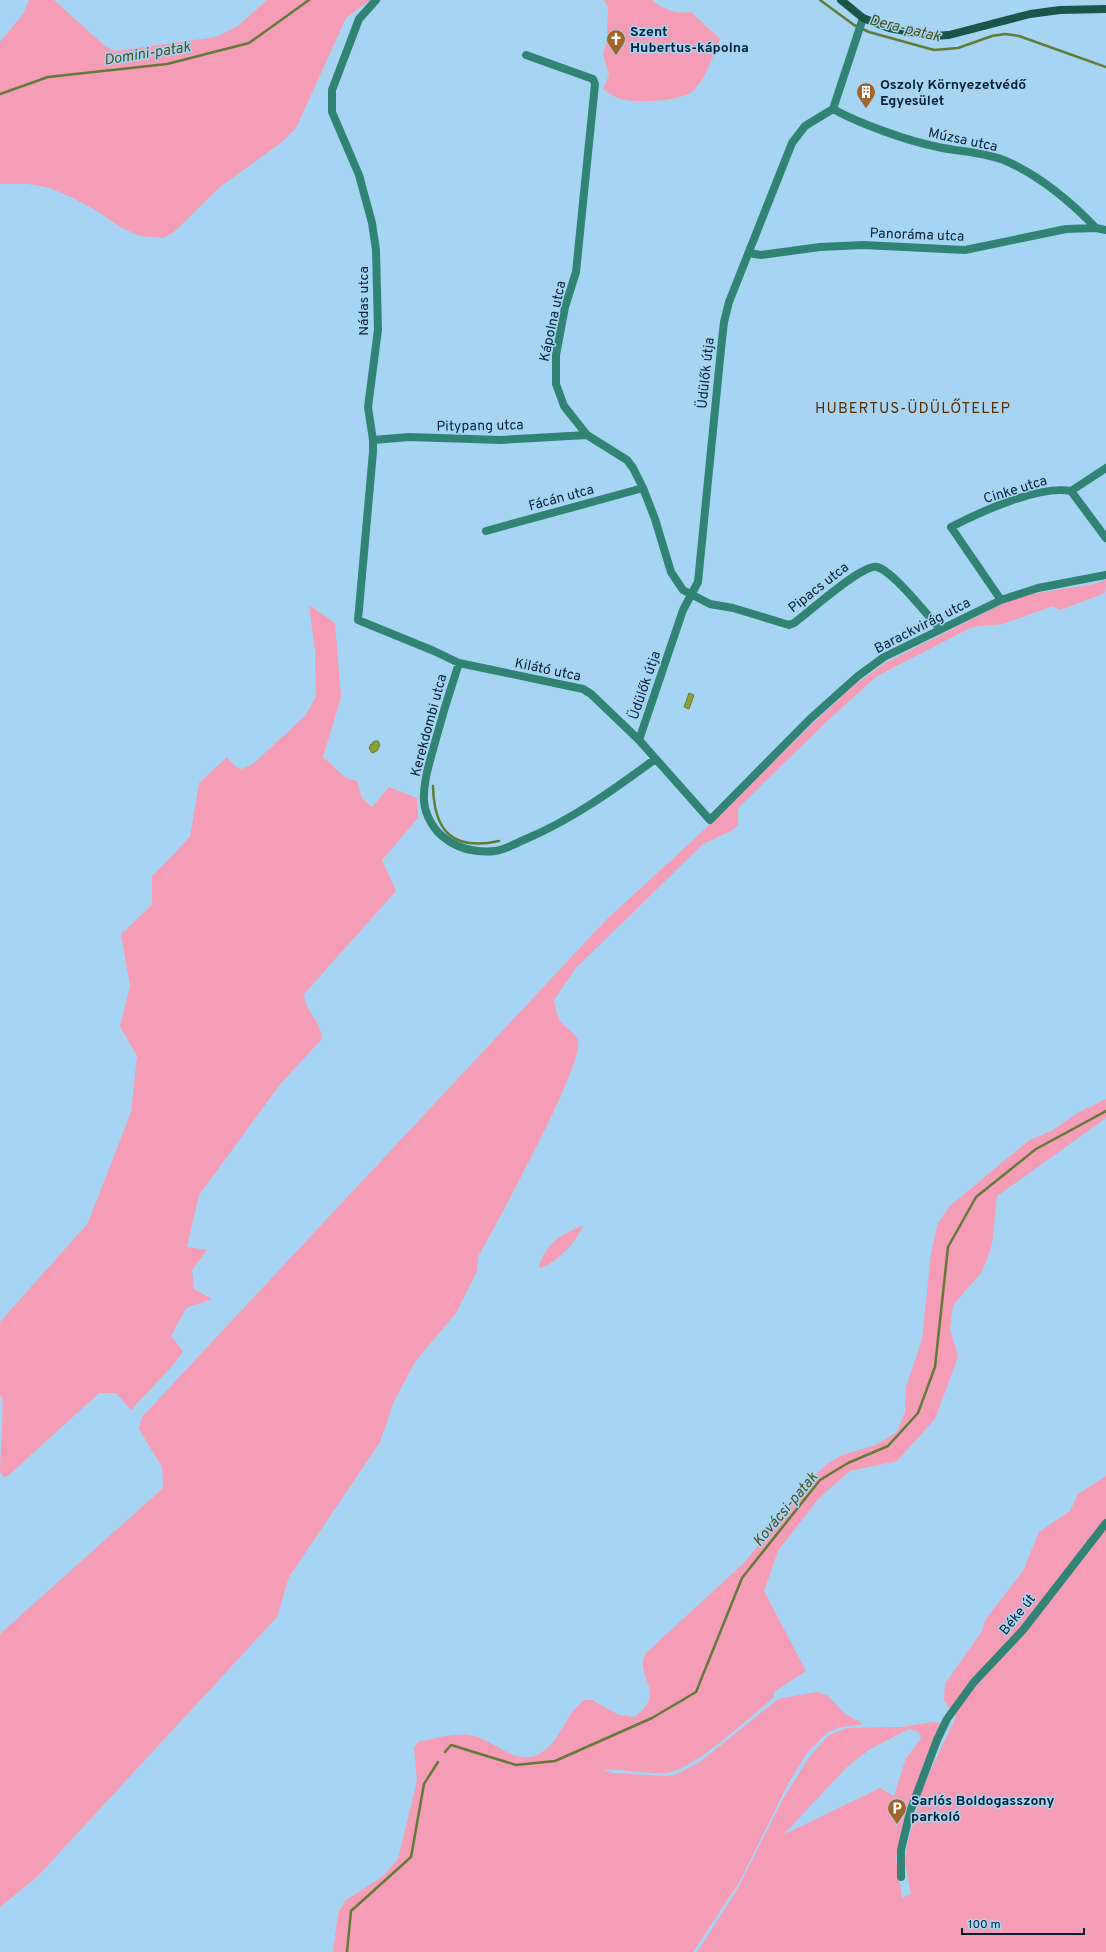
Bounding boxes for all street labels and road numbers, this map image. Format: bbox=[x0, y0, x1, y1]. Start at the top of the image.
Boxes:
street label: Múzsa utca bbox=[926, 125, 999, 156]
street label: Panoráma utca bbox=[869, 225, 965, 246]
street label: Nádas utca bbox=[356, 266, 373, 336]
street label: Kápolna utca bbox=[537, 279, 570, 363]
street label: Üdülők útja bbox=[693, 337, 719, 410]
street label: Pitypang utca bbox=[436, 417, 524, 436]
street label: Cinke utca bbox=[982, 473, 1049, 508]
street label: Fácán utca bbox=[527, 482, 596, 515]
street label: Pipacs utca bbox=[785, 559, 853, 617]
street label: Barackvirág utca bbox=[872, 595, 974, 658]
street label: Üdülők útja bbox=[625, 648, 665, 722]
street label: Kilátó utca bbox=[513, 655, 582, 686]
street label: Kerekdombi utca bbox=[408, 672, 451, 779]
street label: Béke út bbox=[997, 1591, 1040, 1639]

